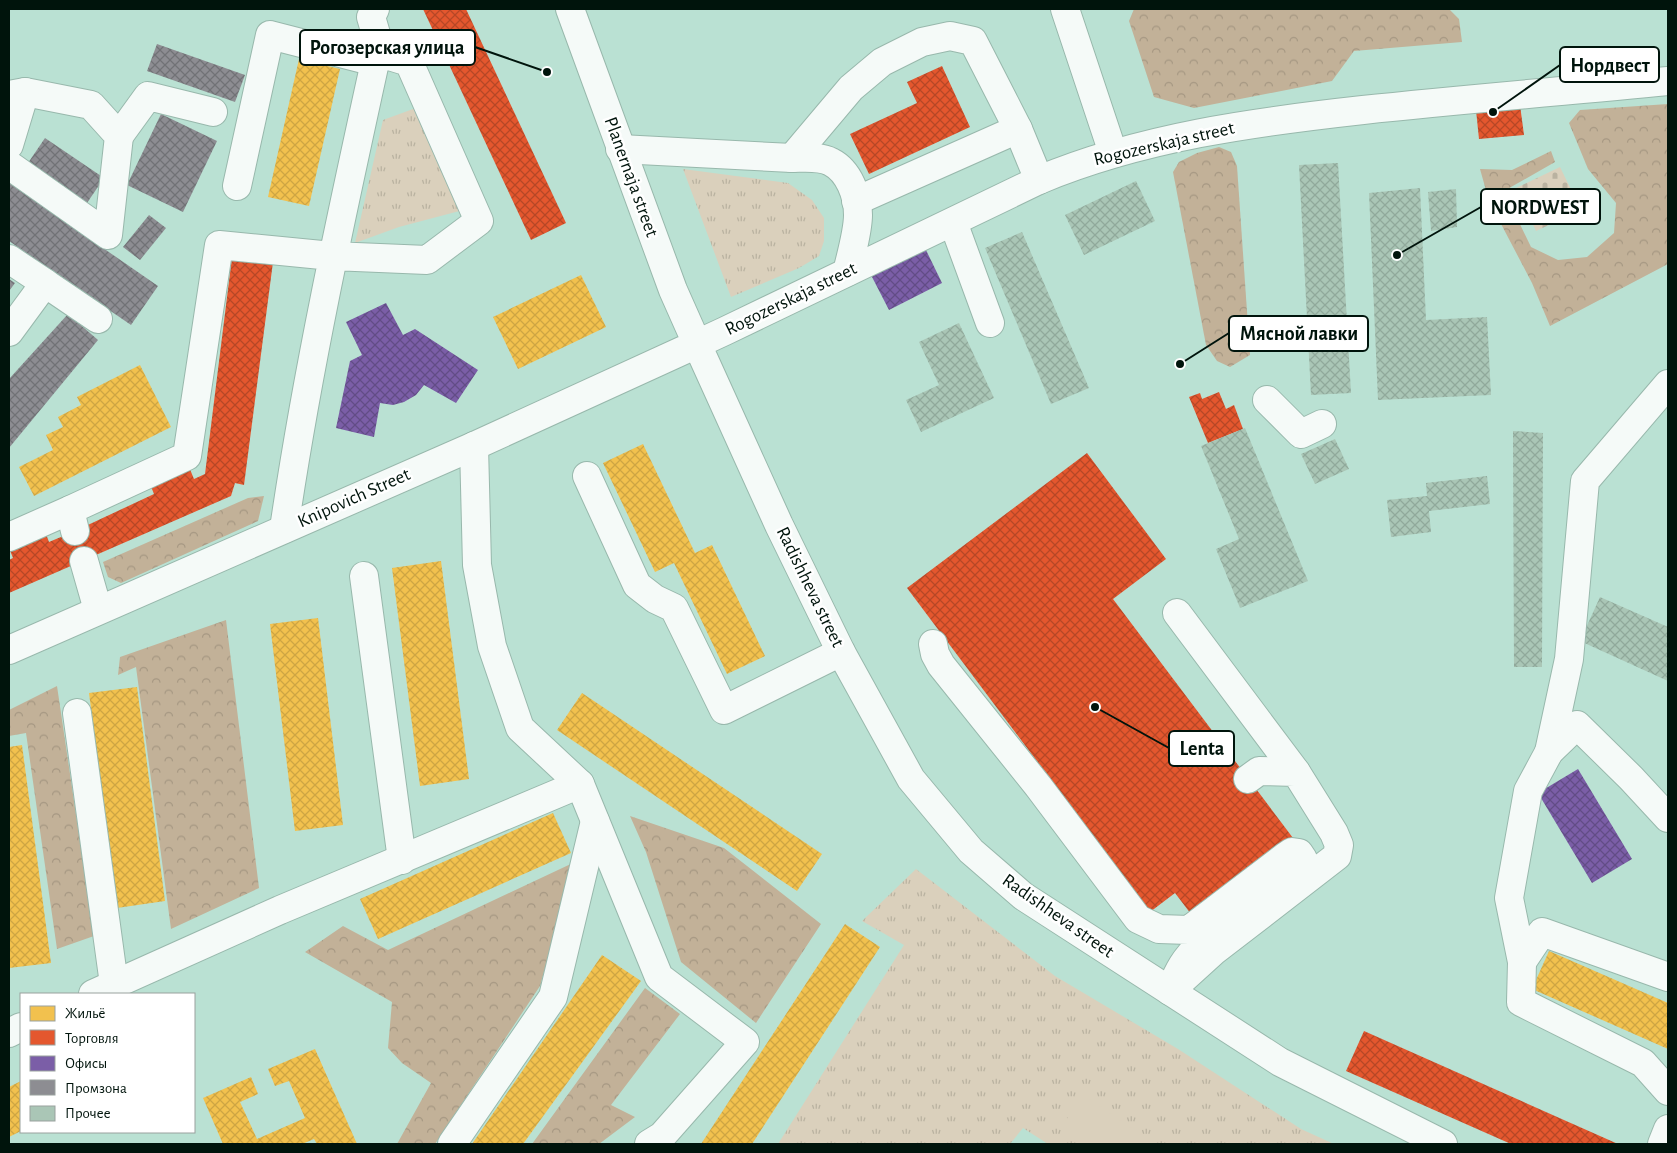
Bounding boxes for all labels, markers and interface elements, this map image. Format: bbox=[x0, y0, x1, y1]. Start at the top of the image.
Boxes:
callout: Рогозерская улица bbox=[300, 30, 475, 65]
text: Рогозерская улица bbox=[310, 38, 465, 58]
callout: Нордвест bbox=[1560, 47, 1659, 82]
text: Нордвест bbox=[1570, 56, 1650, 76]
street label: Planernaja street bbox=[600, 114, 662, 240]
street label: Rogozerskaja street bbox=[1092, 119, 1236, 169]
callout: NORDWEST bbox=[1481, 189, 1600, 224]
text: NORDWEST bbox=[1491, 198, 1589, 218]
street label: Rogozerskaja street bbox=[722, 259, 860, 339]
callout: Мясной лавки bbox=[1229, 316, 1368, 351]
text: Мясной лавки bbox=[1240, 324, 1358, 344]
street label: Knipovich Street bbox=[295, 465, 413, 531]
street label: Radishheva street bbox=[773, 524, 847, 650]
callout: Lenta bbox=[1169, 731, 1234, 766]
text: Lenta bbox=[1180, 739, 1225, 759]
street label: Radishheva street bbox=[999, 871, 1117, 961]
legend bbox=[20, 993, 195, 1133]
text: Жильё bbox=[65, 1006, 105, 1021]
text: Торговля bbox=[65, 1031, 119, 1046]
text: Офисы bbox=[65, 1056, 107, 1071]
text: Промзона bbox=[65, 1081, 127, 1096]
text: Прочее bbox=[65, 1106, 111, 1121]

